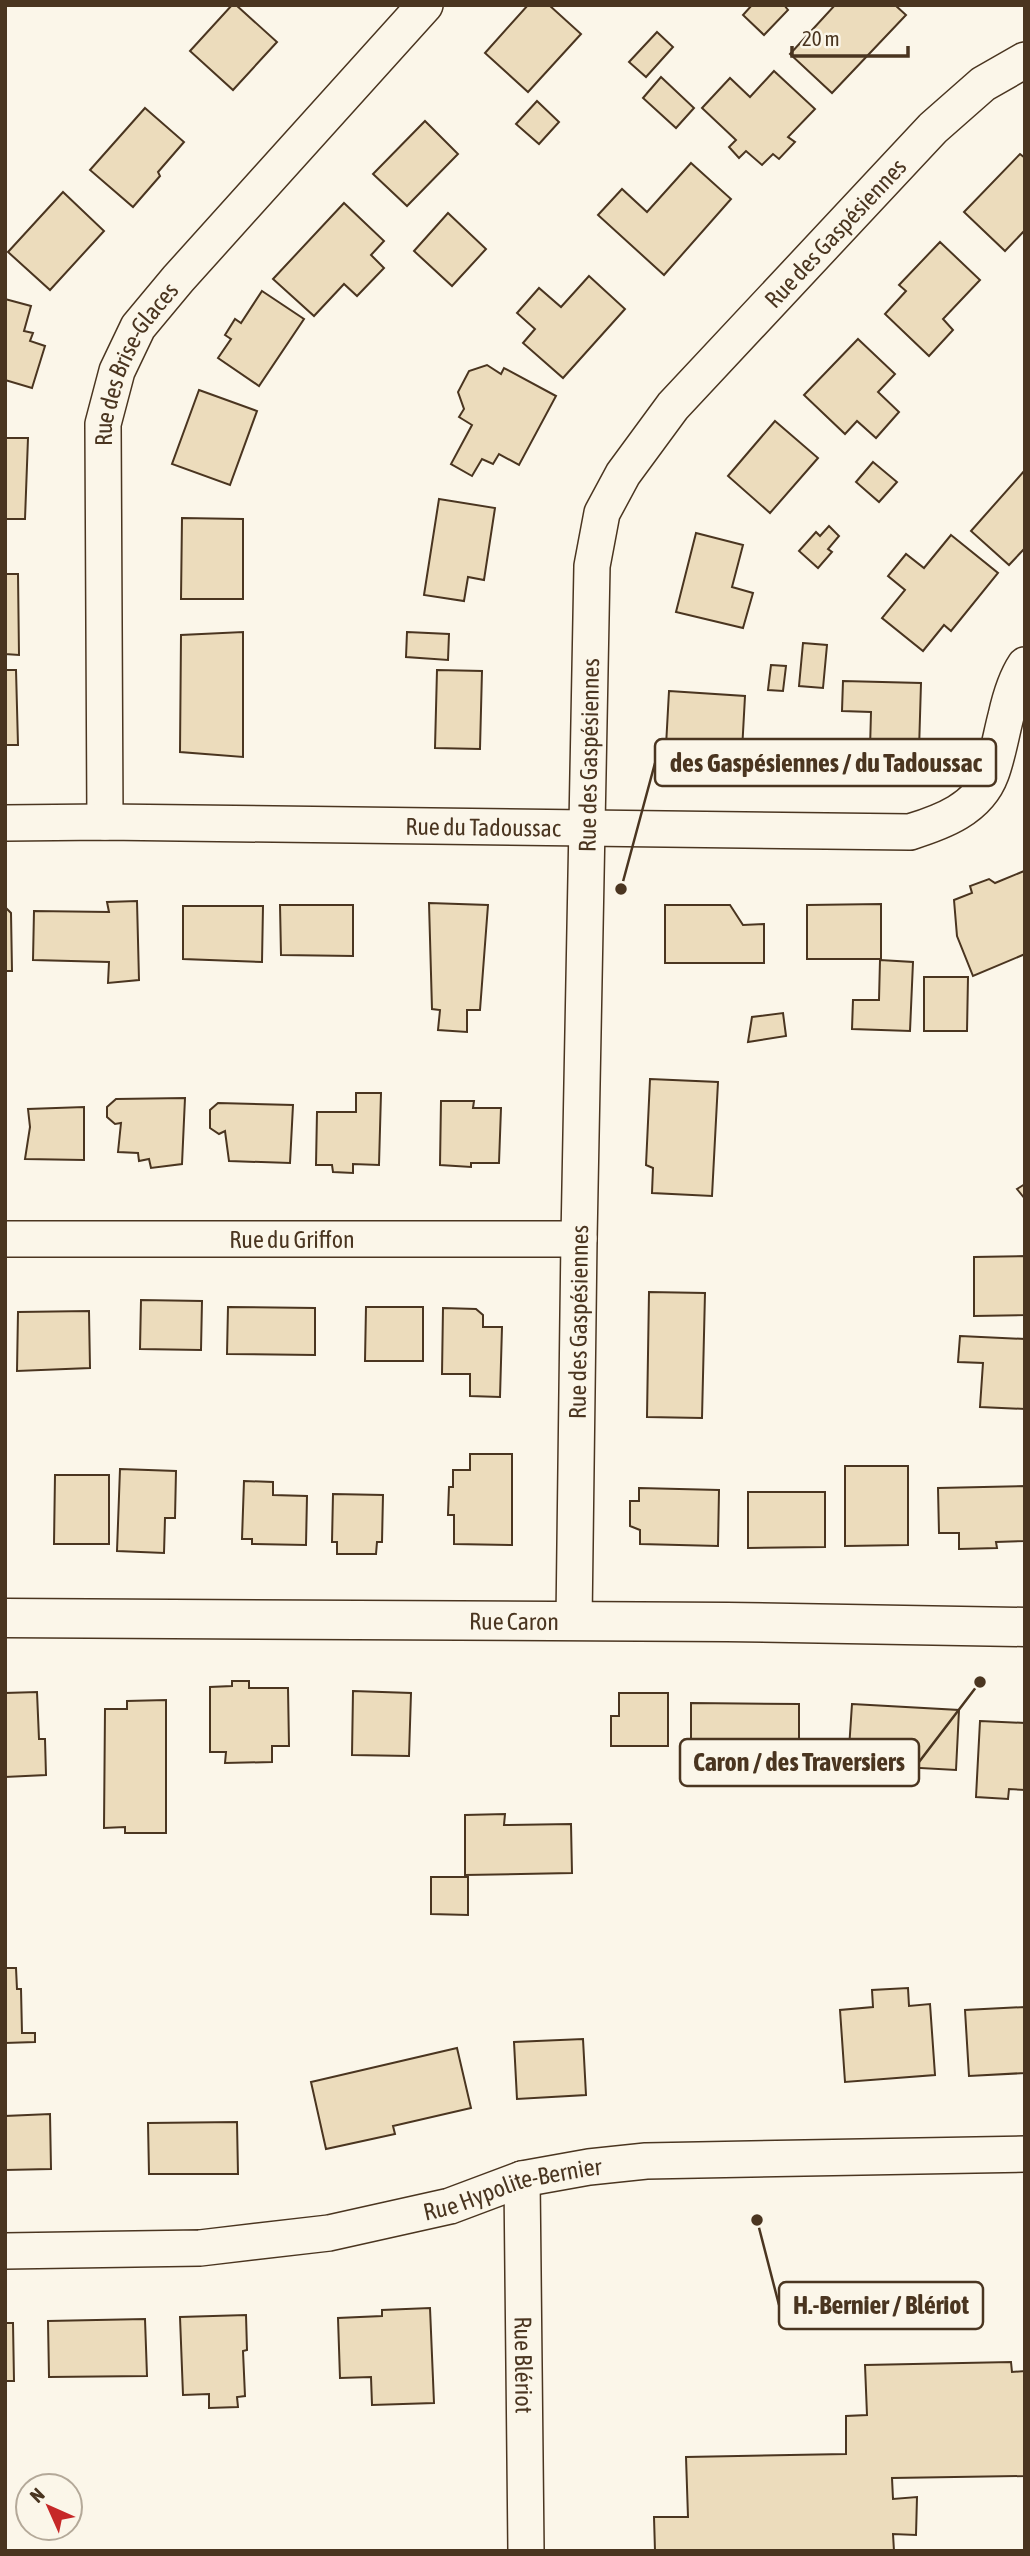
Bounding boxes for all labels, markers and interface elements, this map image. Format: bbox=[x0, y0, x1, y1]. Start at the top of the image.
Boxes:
scale bar bbox=[792, 14, 908, 58]
text: 20 m bbox=[802, 26, 840, 50]
street label: Rue des Gaspésiennes bbox=[759, 153, 911, 313]
street label: Rue des Brise-Glaces bbox=[89, 277, 183, 446]
street label: Rue des Gaspésiennes bbox=[573, 658, 604, 852]
callout: des Gaspésiennes / du Tadoussac bbox=[655, 739, 996, 786]
text: des Gaspésiennes / du Tadoussac bbox=[670, 748, 983, 778]
street label: Rue du Tadoussac bbox=[405, 812, 561, 841]
street label: Rue des Gaspésiennes bbox=[563, 1225, 593, 1419]
street label: Rue du Griffon bbox=[229, 1226, 355, 1253]
street label: Rue Caron bbox=[469, 1607, 559, 1635]
callout: Caron / des Traversiers bbox=[680, 1739, 919, 1786]
text: Caron / des Traversiers bbox=[693, 1747, 905, 1777]
street label: Rue Hypolite-Bernier bbox=[421, 2152, 604, 2225]
callout: H.-Bernier / Blériot bbox=[779, 2282, 983, 2329]
text: H.-Bernier / Blériot bbox=[793, 2290, 970, 2320]
street label: Rue Blériot bbox=[510, 2316, 538, 2414]
north arrow bbox=[14, 2472, 84, 2542]
text: N bbox=[25, 2483, 49, 2507]

